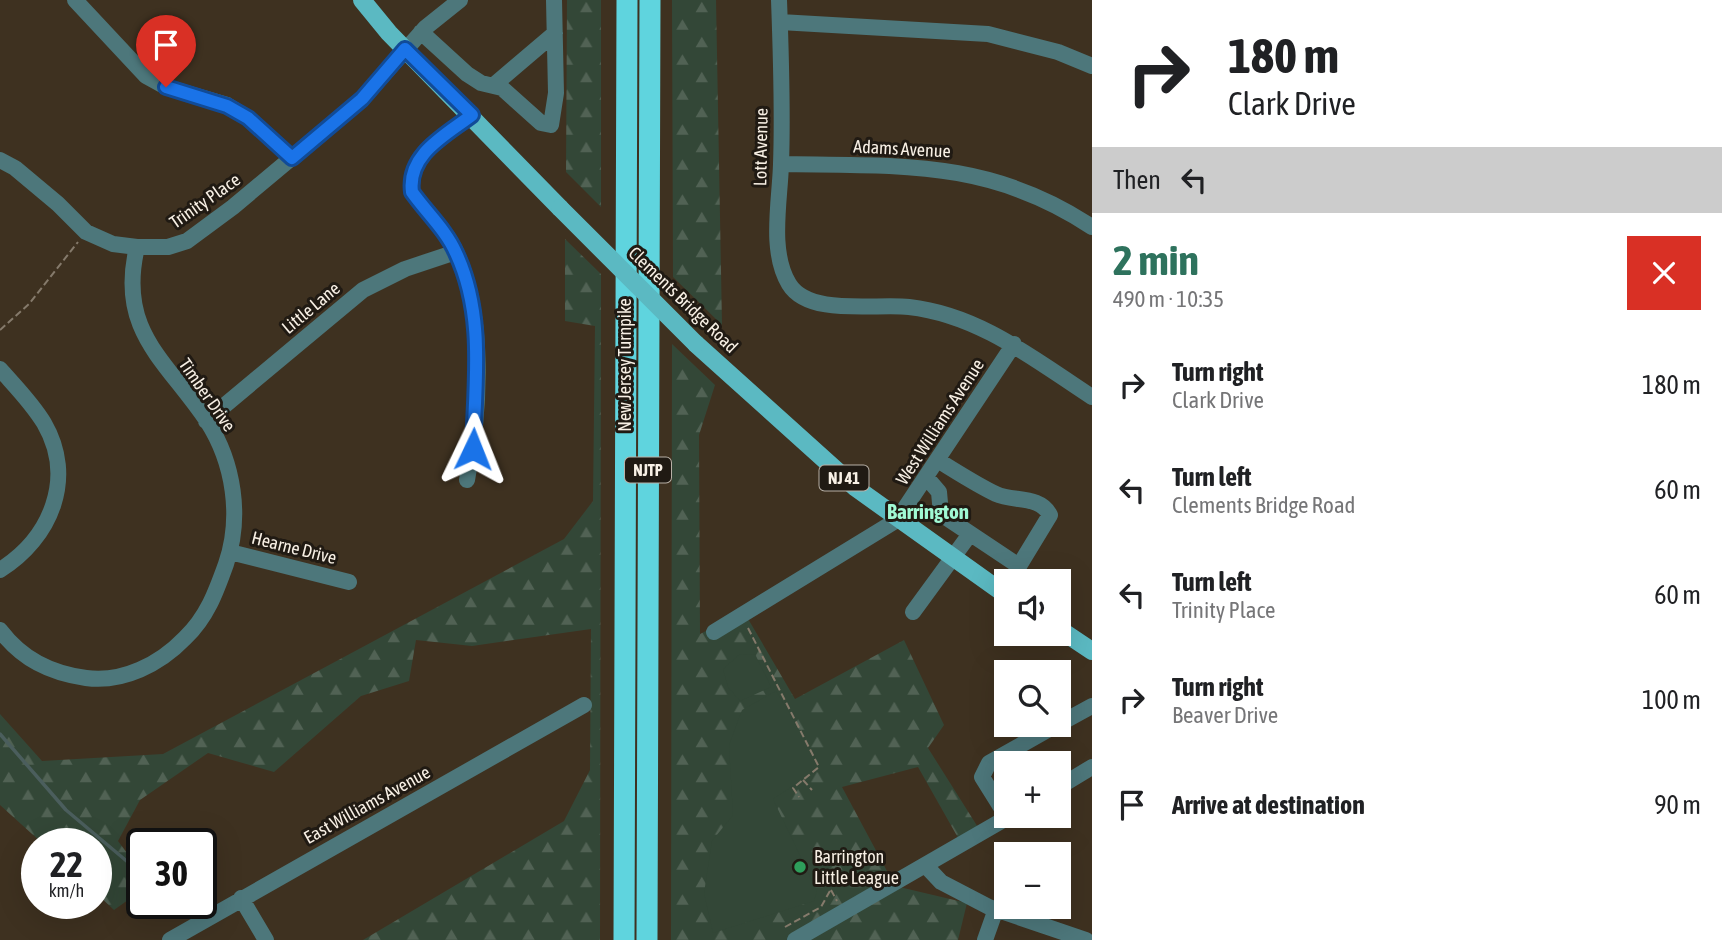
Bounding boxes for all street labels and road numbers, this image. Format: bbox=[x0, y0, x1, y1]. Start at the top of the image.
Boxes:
street label: Lott Avenue bbox=[749, 108, 772, 186]
street label: Adams Avenue bbox=[853, 135, 951, 162]
street label: Trinity Place bbox=[166, 169, 244, 232]
street label: Clements Bridge Road bbox=[624, 242, 742, 357]
street label: Little Lane bbox=[278, 277, 344, 338]
street label: New Jersey Turnpike bbox=[614, 298, 635, 432]
street label: Timber Drive bbox=[175, 354, 240, 435]
street label: West Williams Avenue bbox=[891, 355, 988, 488]
road number: NJTP bbox=[625, 457, 671, 482]
road number: NJ 41 bbox=[820, 466, 868, 491]
street label: Hearne Drive bbox=[250, 527, 339, 568]
street label: East Williams Avenue bbox=[300, 761, 433, 848]

